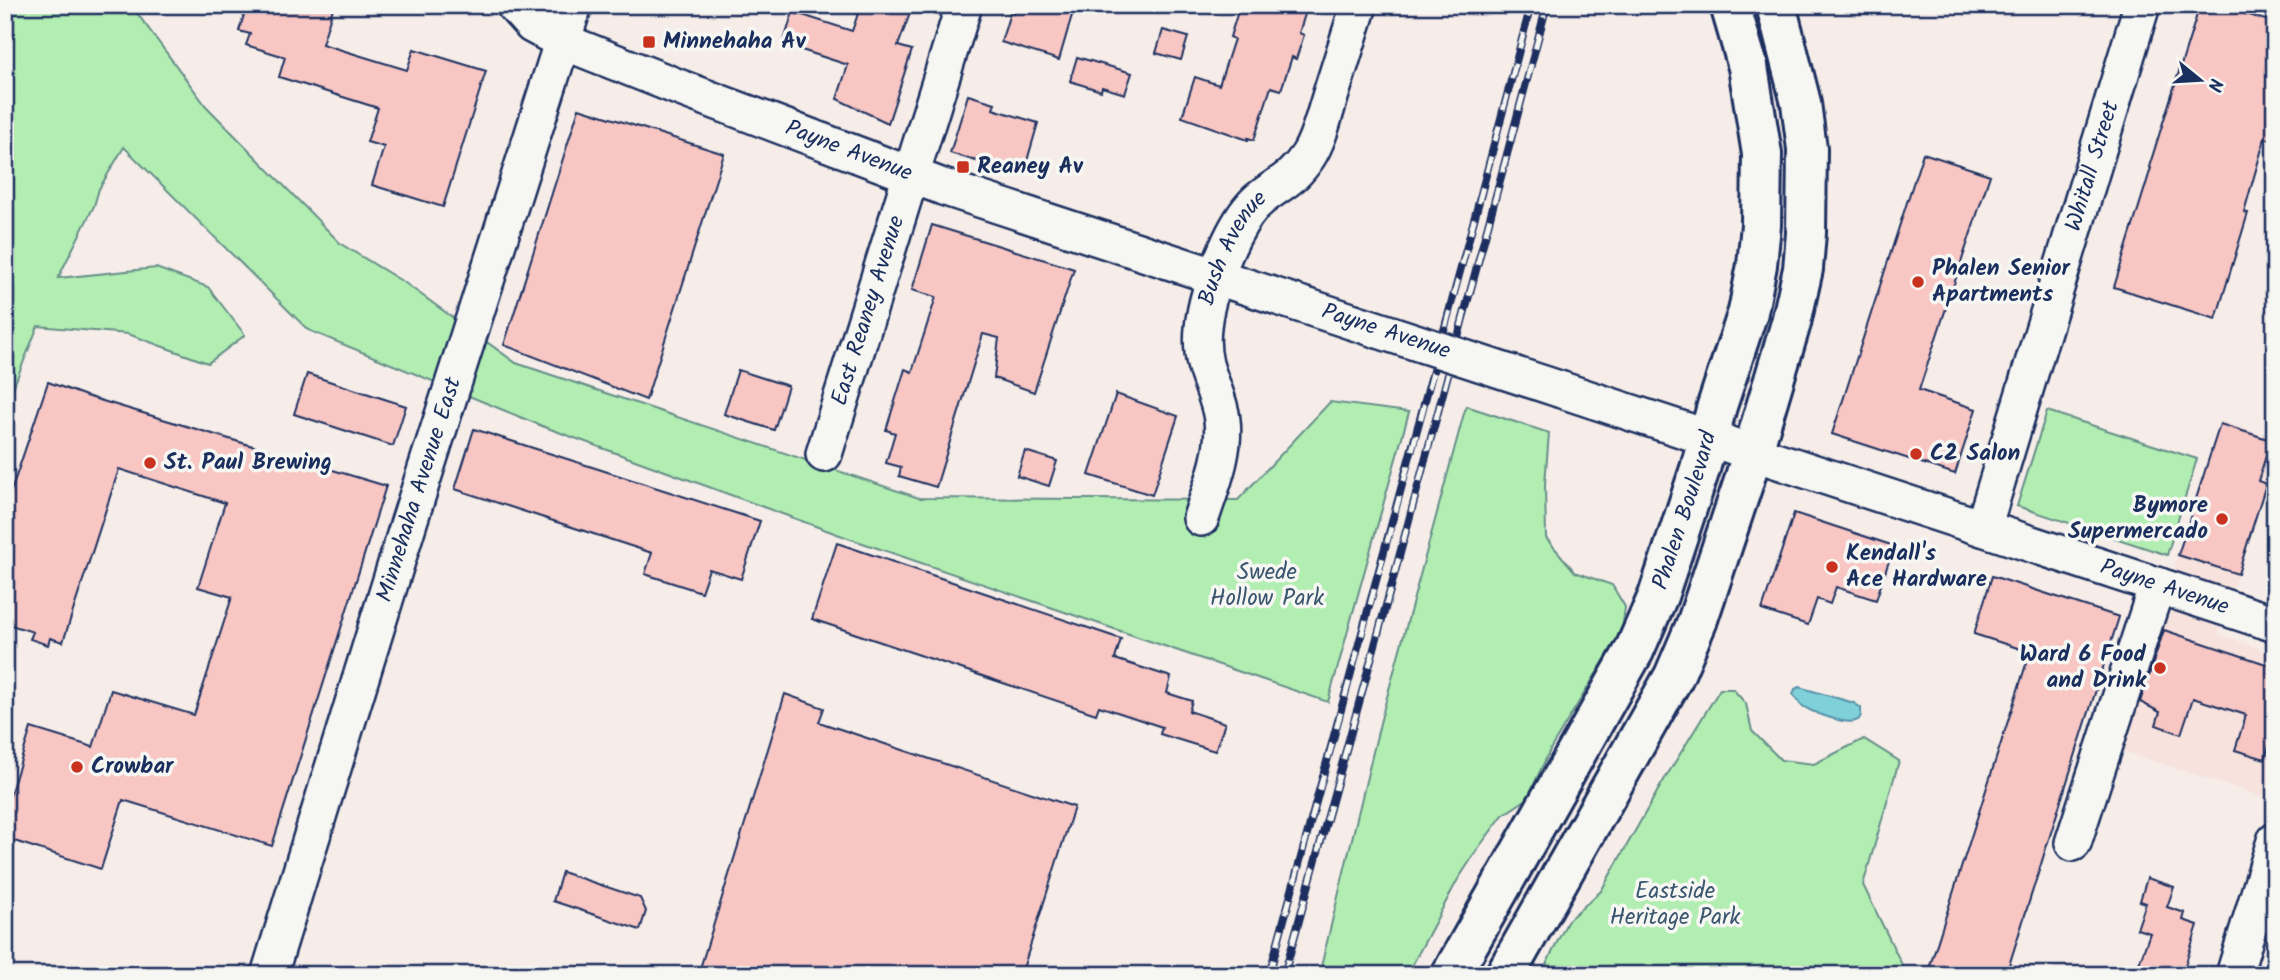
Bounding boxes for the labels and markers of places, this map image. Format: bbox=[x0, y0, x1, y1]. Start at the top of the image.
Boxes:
place label: Minnehaha Av bbox=[663, 24, 807, 60]
marker: Minnehaha Av bbox=[641, 34, 657, 50]
place label: Reaney Av bbox=[977, 149, 1084, 185]
marker: Reaney Av bbox=[955, 159, 971, 175]
place label: Phalen Senior Apartments bbox=[1932, 251, 2071, 313]
marker: Phalen Senior Apartments bbox=[1910, 274, 1926, 290]
place label: C2 Salon bbox=[1930, 436, 2020, 472]
place label: St. Paul Brewing bbox=[164, 445, 332, 481]
marker: C2 Salon bbox=[1908, 446, 1924, 462]
marker: St. Paul Brewing bbox=[142, 455, 158, 471]
place label: Bymore Supermercado bbox=[2068, 488, 2208, 550]
marker: Bymore Supermercado bbox=[2214, 511, 2230, 527]
place label: Kendall's Ace Hardware bbox=[1846, 536, 1987, 598]
marker: Kendall's Ace Hardware bbox=[1824, 559, 1840, 575]
place label: Ward 6 Food and Drink bbox=[2019, 637, 2147, 699]
marker: Ward 6 Food and Drink bbox=[2152, 660, 2168, 676]
place label: Crowbar bbox=[91, 749, 175, 785]
marker: Crowbar bbox=[69, 759, 85, 775]

